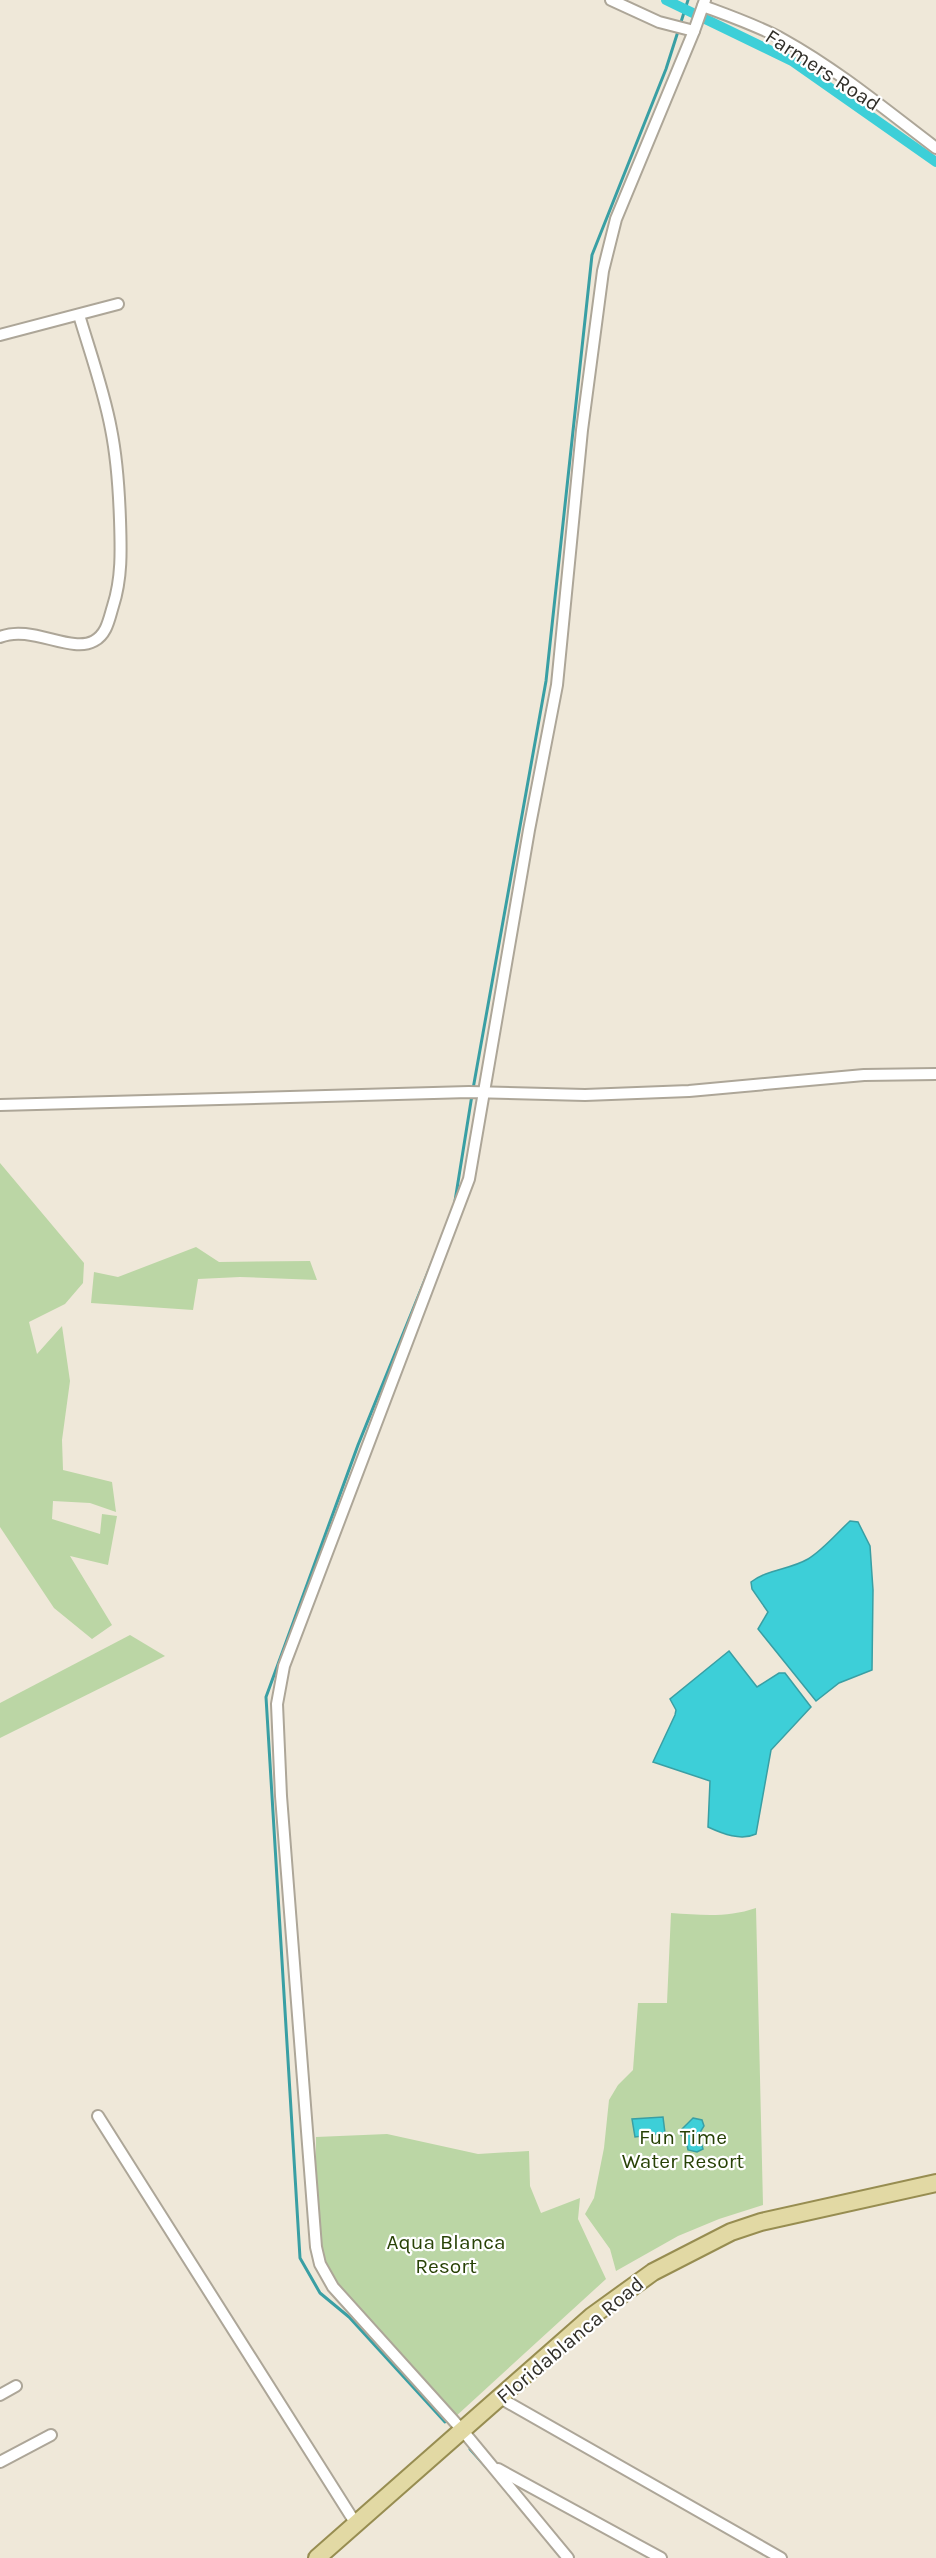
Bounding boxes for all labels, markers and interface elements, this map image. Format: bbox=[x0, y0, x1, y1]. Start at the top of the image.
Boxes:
street label: Farmers Road bbox=[761, 24, 885, 116]
park label: Fun Time Water Resort bbox=[622, 2125, 744, 2173]
park label: Aqua Blanca Resort bbox=[386, 2230, 506, 2278]
street label: Floridablanca Road bbox=[492, 2272, 648, 2408]

